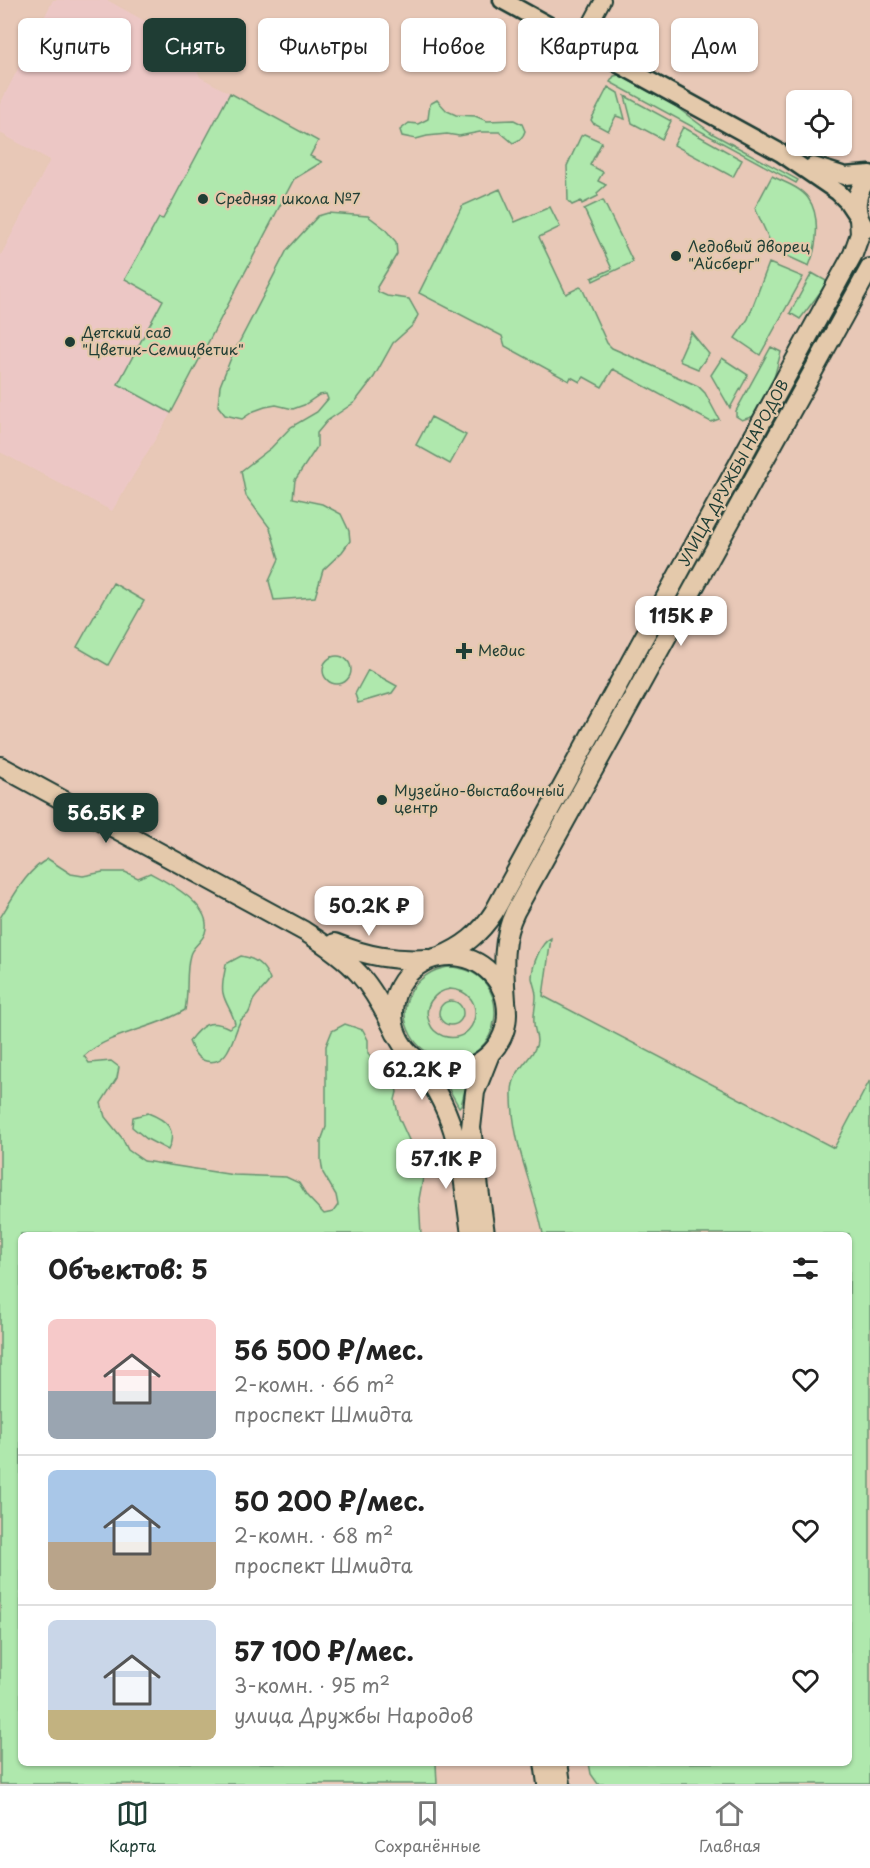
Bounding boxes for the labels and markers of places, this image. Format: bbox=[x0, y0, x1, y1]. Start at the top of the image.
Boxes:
place label: Средняя школа №7 bbox=[215, 186, 361, 209]
marker: Средняя школа №7 bbox=[196, 192, 210, 206]
place label: Ледовый дворец "Айсберг" bbox=[688, 234, 810, 274]
marker: Ледовый дворец "Айсберг" bbox=[669, 249, 683, 263]
place label: Детский сад "Цветик-Семицветик" bbox=[81, 320, 244, 360]
marker: Детский сад "Цветик-Семицветик" bbox=[63, 335, 77, 349]
pin: 115K ₽ bbox=[632, 596, 730, 647]
place label: Медис bbox=[478, 638, 525, 661]
marker: Медис bbox=[455, 642, 473, 660]
place label: Музейно-выставочный центр bbox=[394, 778, 565, 818]
pin: 56.5K ₽ bbox=[51, 793, 161, 844]
marker: Музейно-выставочный центр bbox=[375, 793, 389, 807]
pin: 50.2K ₽ bbox=[314, 886, 424, 937]
pin: 62.2K ₽ bbox=[367, 1050, 477, 1101]
pin: 57.1K ₽ bbox=[391, 1139, 501, 1190]

